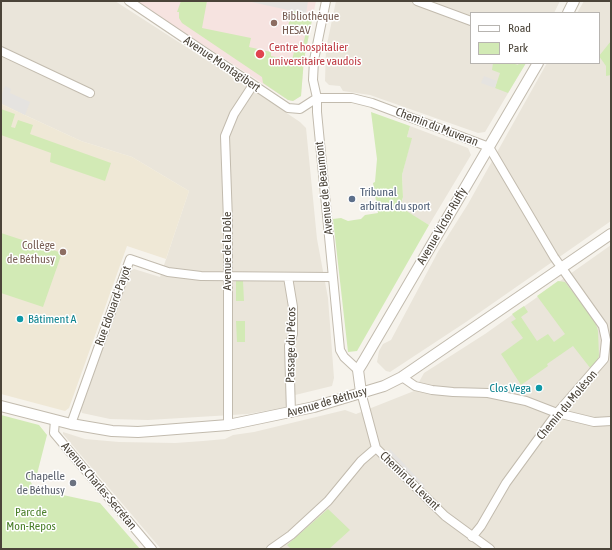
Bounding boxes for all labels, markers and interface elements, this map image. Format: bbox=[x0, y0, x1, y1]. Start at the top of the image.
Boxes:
place label: Bibliothèque HESAV bbox=[282, 9, 339, 37]
legend bbox=[470, 12, 600, 64]
marker: Bibliothèque HESAV bbox=[269, 18, 279, 28]
text: Road bbox=[508, 21, 531, 35]
street label: Avenue Montagibert bbox=[181, 33, 263, 95]
place label: Centre hospitalier universitaire vaudois bbox=[269, 40, 361, 68]
text: Park bbox=[508, 41, 528, 55]
marker: Centre hospitalier universitaire vaudois bbox=[254, 48, 266, 60]
street label: Chemin du Muveran bbox=[394, 105, 480, 149]
street label: Avenue de Beaumont bbox=[312, 141, 336, 235]
place label: Tribunal arbitral du sport bbox=[360, 185, 430, 213]
street label: Avenue Victor-Ruffy bbox=[414, 185, 470, 267]
marker: Tribunal arbitral du sport bbox=[347, 194, 357, 204]
street label: Avenue de la Dôle bbox=[220, 212, 234, 290]
place label: Collège de Béthusy bbox=[7, 238, 55, 266]
marker: Collège de Béthusy bbox=[58, 247, 68, 257]
street label: Rue Edouard-Payot bbox=[92, 264, 134, 348]
street label: Passage du Pécos bbox=[283, 307, 299, 383]
place label: Bâtiment A bbox=[28, 312, 76, 326]
marker: Bâtiment A bbox=[15, 314, 25, 324]
street label: Chemin du Moléson bbox=[534, 367, 600, 443]
place label: Clos Vega bbox=[490, 381, 531, 395]
marker: Clos Vega bbox=[534, 383, 544, 393]
street label: Avenue de Béthusy bbox=[285, 384, 369, 420]
street label: Avenue Charles-Secrétan bbox=[58, 439, 140, 533]
street label: Chemin du Levant bbox=[377, 449, 443, 513]
place label: Chapelle de Béthusy bbox=[17, 469, 65, 497]
marker: Chapelle de Béthusy bbox=[68, 478, 78, 488]
park label: Parc de Mon-Repos bbox=[6, 505, 56, 533]

